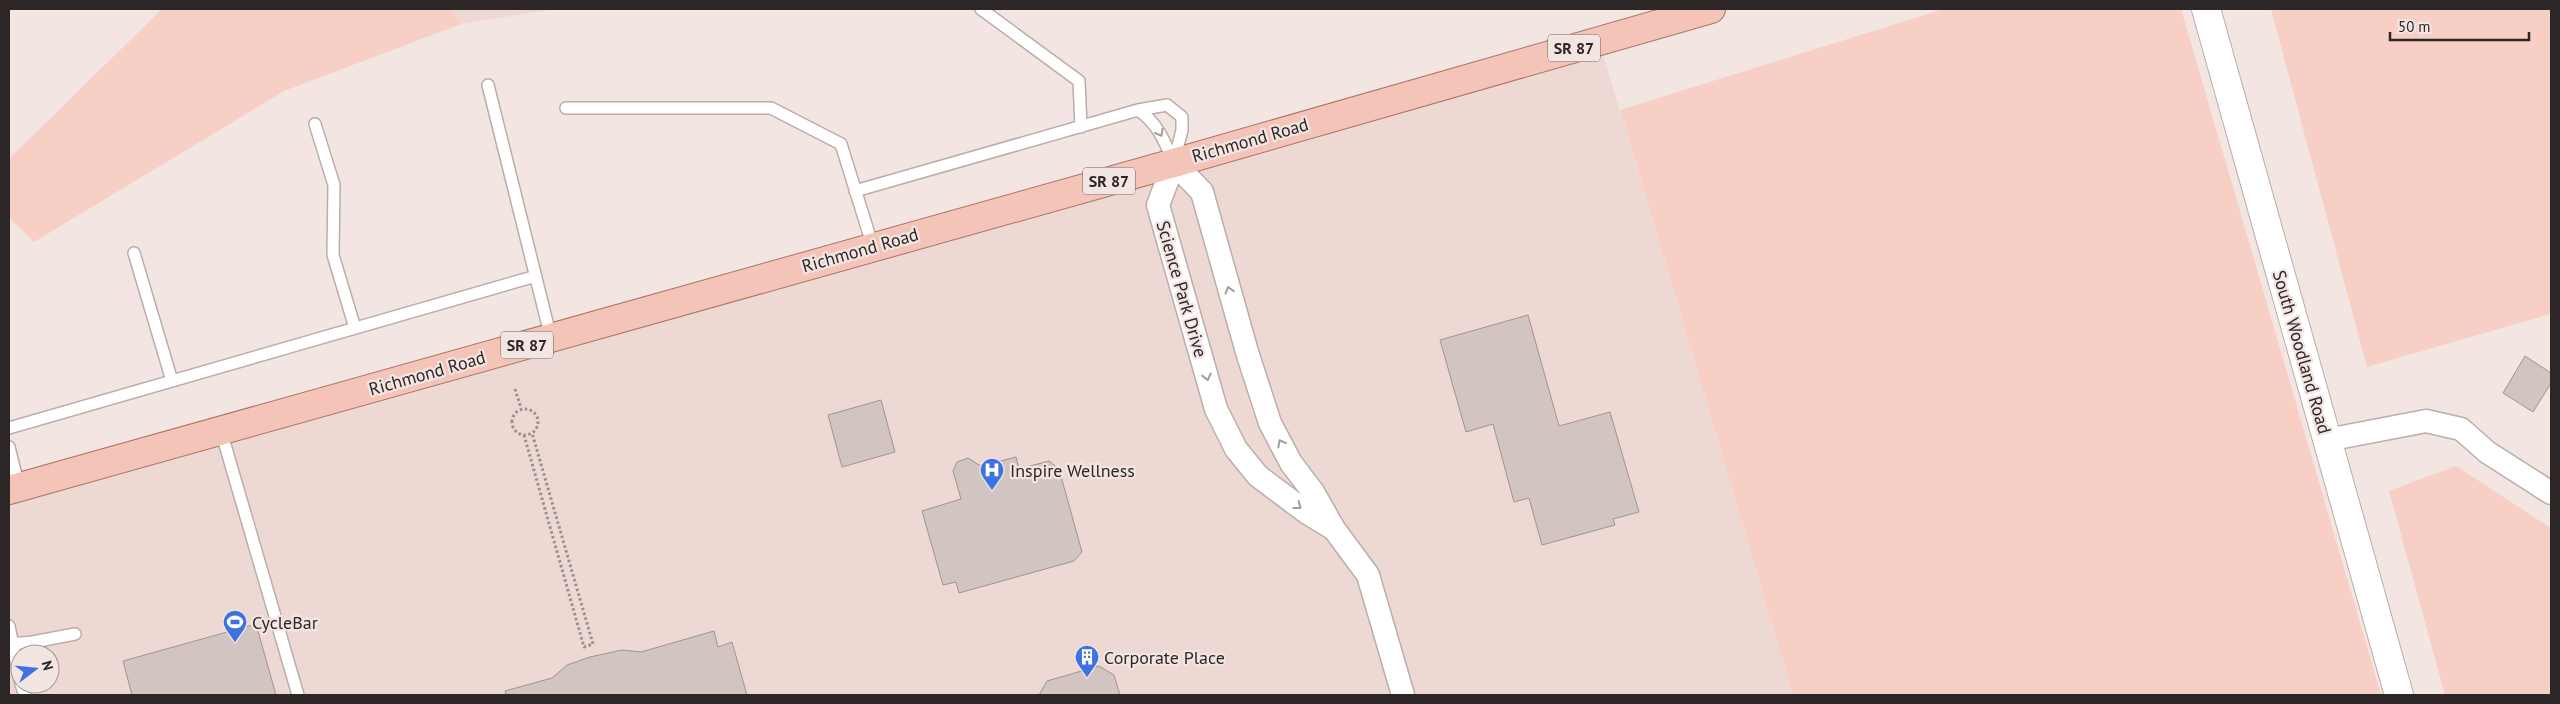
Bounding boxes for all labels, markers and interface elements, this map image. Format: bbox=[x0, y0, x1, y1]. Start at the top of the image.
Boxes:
scale bar bbox=[2390, 10, 2529, 42]
text: 50 m bbox=[2398, 17, 2431, 36]
road number: SR 87 bbox=[1548, 34, 1600, 62]
street label: Richmond Road bbox=[1189, 112, 1311, 168]
one-way arrow bbox=[1153, 128, 1163, 137]
road number: SR 87 bbox=[1083, 168, 1135, 195]
street label: Science Park Drive bbox=[1152, 218, 1212, 360]
street label: Richmond Road bbox=[799, 222, 921, 278]
street label: South Woodland Road bbox=[2268, 268, 2336, 436]
one-way arrow bbox=[1225, 286, 1235, 294]
road number: SR 87 bbox=[501, 332, 553, 358]
street label: Richmond Road bbox=[366, 345, 488, 401]
one-way arrow bbox=[1202, 373, 1212, 381]
one-way arrow bbox=[1277, 440, 1287, 449]
hospital icon: Inspire Wellness bbox=[979, 457, 1005, 491]
place label: Inspire Wellness bbox=[1010, 459, 1135, 482]
one-way arrow bbox=[1292, 500, 1302, 509]
sports icon: CycleBar bbox=[222, 609, 248, 643]
place label: CycleBar bbox=[252, 611, 318, 634]
north arrow bbox=[10, 644, 60, 694]
building icon: Corporate Place bbox=[1074, 644, 1100, 678]
place label: Corporate Place bbox=[1104, 646, 1225, 669]
text: N bbox=[38, 659, 57, 672]

